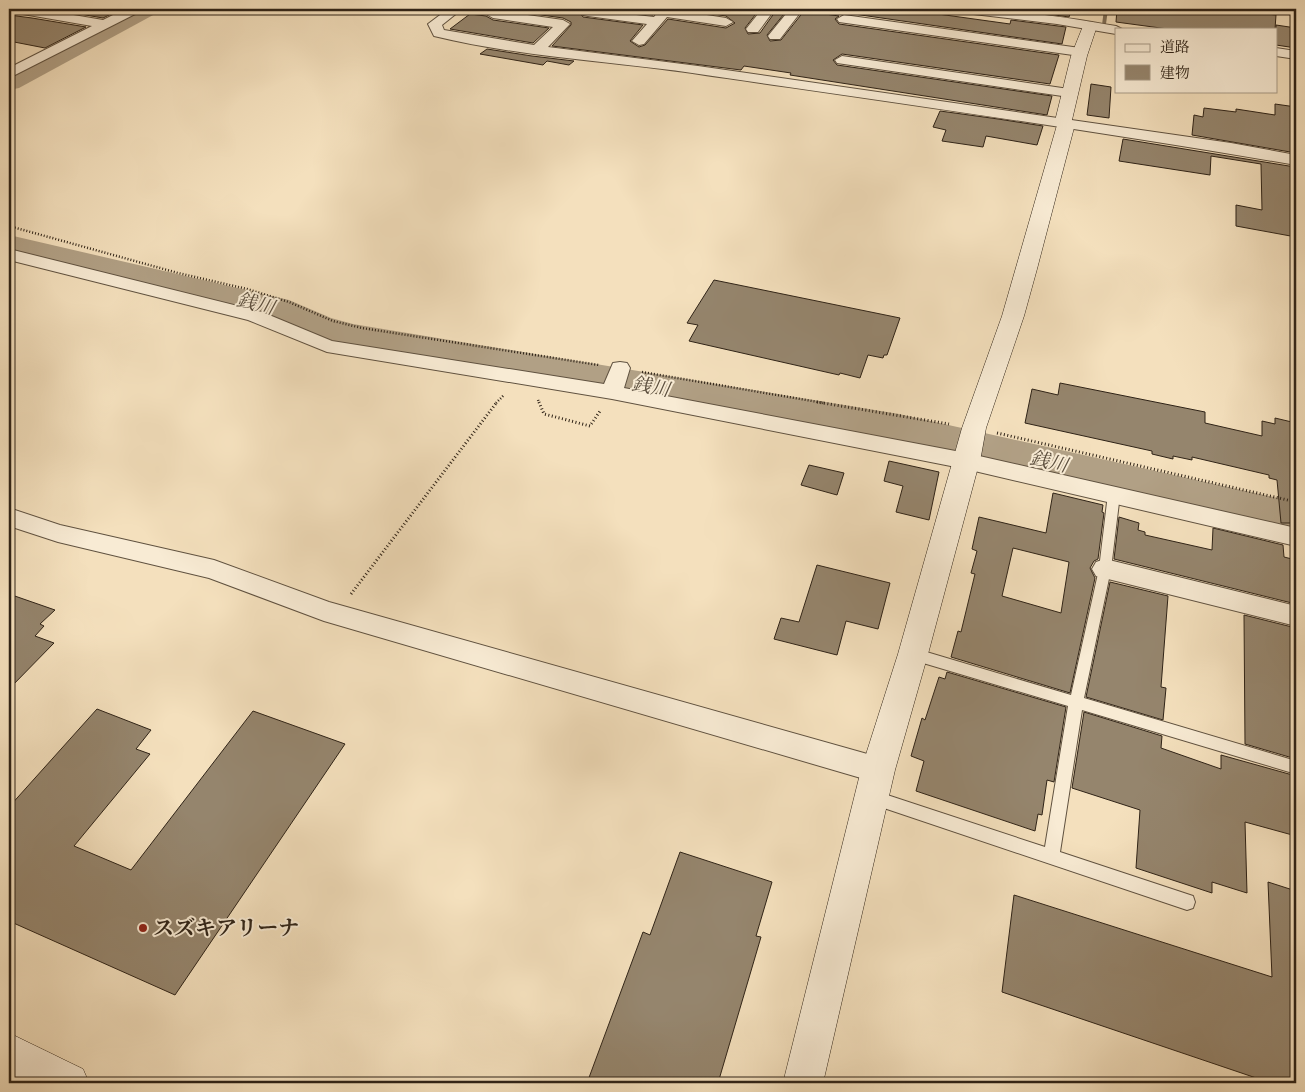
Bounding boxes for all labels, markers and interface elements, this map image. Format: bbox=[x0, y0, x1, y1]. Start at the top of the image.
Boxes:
legend bbox=[1115, 28, 1278, 92]
text: 道路 bbox=[1160, 38, 1190, 59]
text: 建物 bbox=[1160, 64, 1190, 85]
water label: 銭川 bbox=[234, 288, 279, 323]
water label: 銭川 bbox=[630, 372, 674, 404]
water label: 銭川 bbox=[1027, 446, 1072, 480]
place label: スズキアリーナ bbox=[153, 915, 299, 944]
marker: スズキアリーナ bbox=[137, 922, 149, 934]

